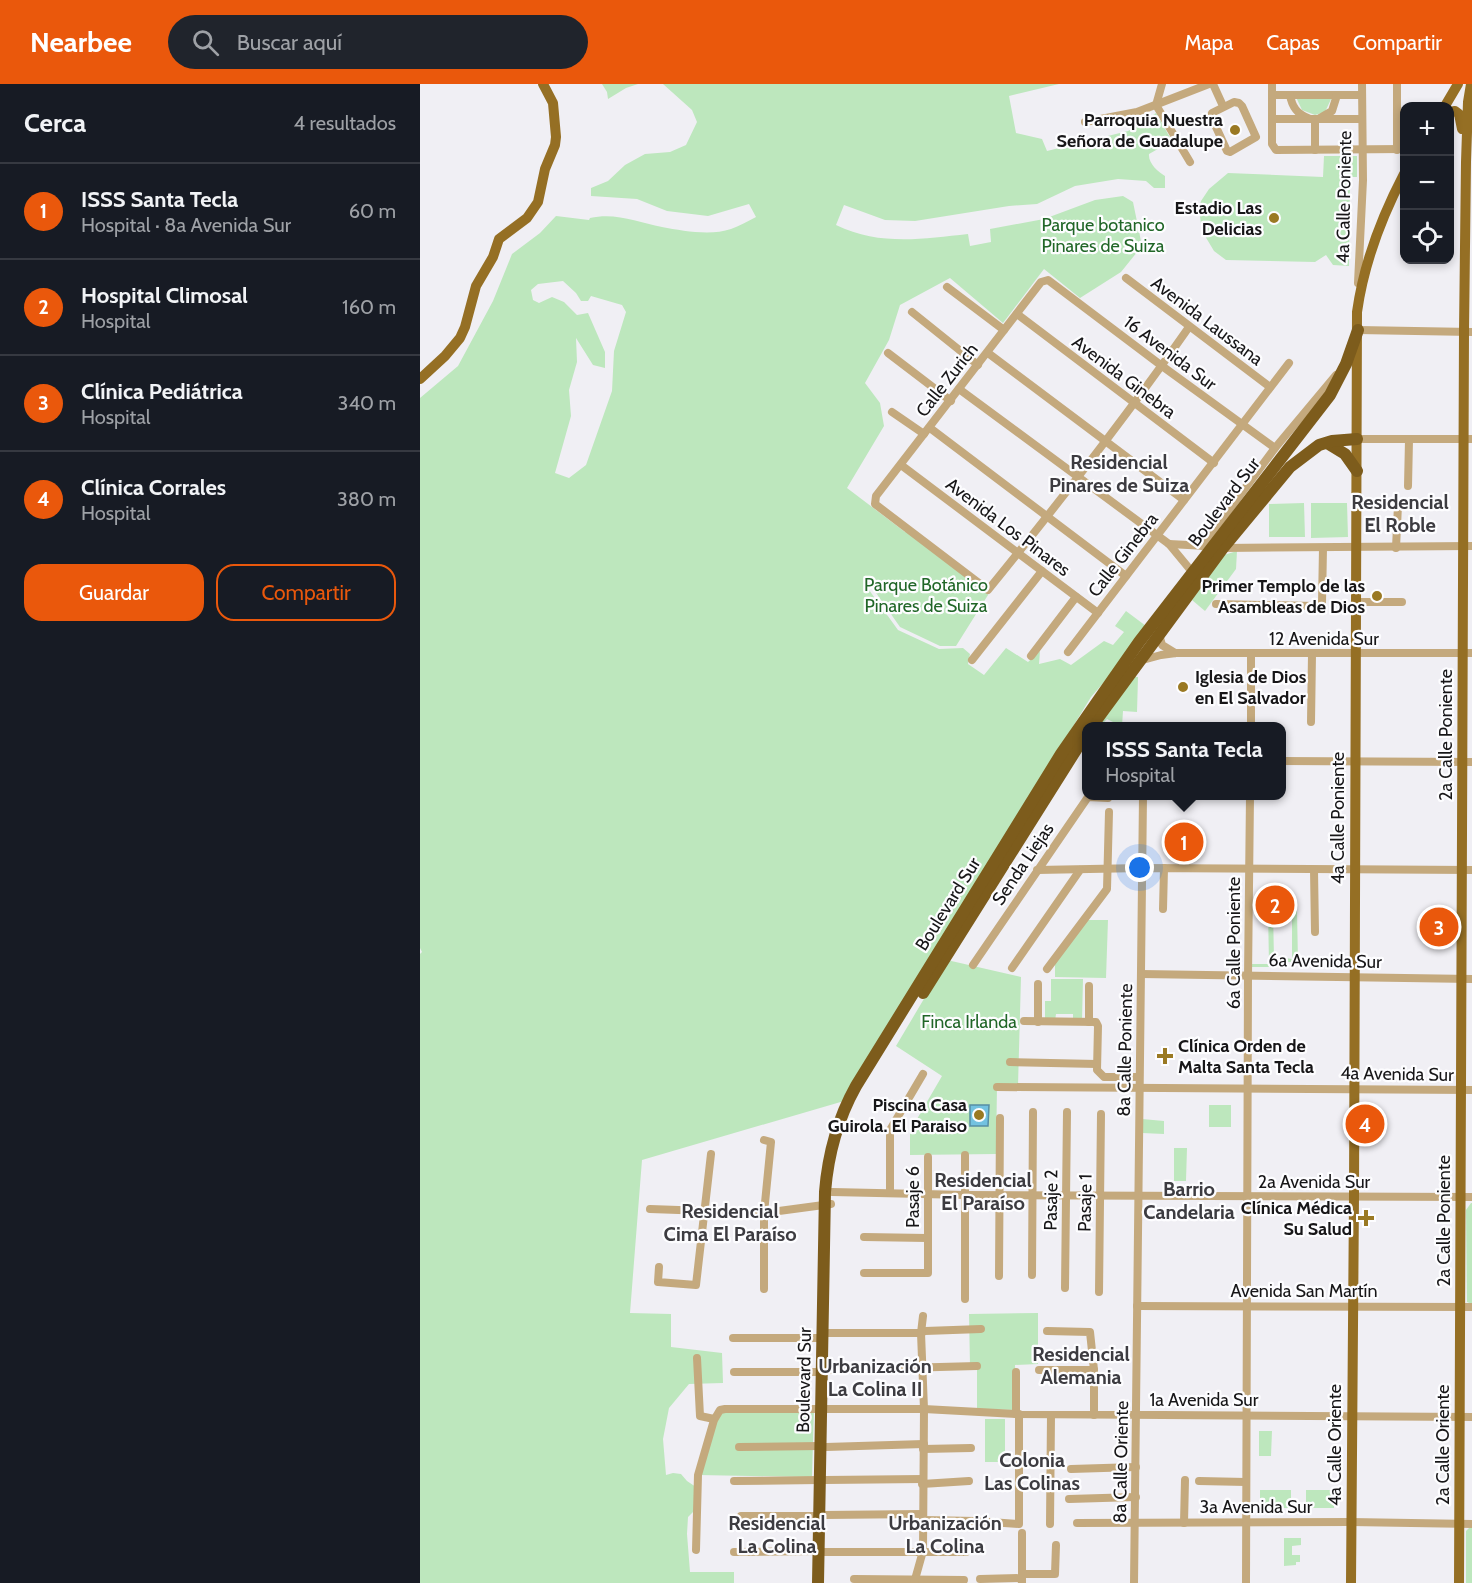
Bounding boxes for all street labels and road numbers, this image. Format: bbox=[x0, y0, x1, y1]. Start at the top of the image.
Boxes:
street label: 4a Calle Poniente bbox=[1332, 130, 1356, 264]
street label: Avenida Laussana bbox=[1147, 272, 1268, 370]
street label: 16 Avenida Sur bbox=[1119, 311, 1221, 395]
street label: Avenida Ginebra bbox=[1068, 331, 1181, 423]
street label: Calle Zurich bbox=[911, 339, 983, 421]
street label: Boulevard Sur bbox=[1183, 453, 1265, 551]
street label: Avenida Los Pinares bbox=[941, 473, 1075, 581]
street label: Calle Ginebra bbox=[1083, 508, 1163, 601]
street label: 12 Avenida Sur bbox=[1269, 628, 1379, 650]
street label: 2a Calle Poniente bbox=[1435, 669, 1457, 801]
street label: 4a Calle Poniente bbox=[1327, 752, 1349, 884]
street label: Senda Liejas bbox=[987, 819, 1059, 909]
street label: Boulevard Sur bbox=[911, 853, 986, 955]
street label: 6a Calle Poniente bbox=[1223, 877, 1245, 1009]
street label: 6a Avenida Sur bbox=[1268, 949, 1382, 973]
street label: 8a Calle Poniente bbox=[1113, 983, 1137, 1117]
street label: 4a Avenida Sur bbox=[1340, 1062, 1454, 1086]
street label: 2a Calle Poniente bbox=[1433, 1155, 1455, 1287]
street label: Pasaje 6 bbox=[902, 1166, 924, 1228]
street label: Pasaje 2 bbox=[1039, 1169, 1063, 1231]
street label: 2a Avenida Sur bbox=[1258, 1171, 1371, 1193]
street label: Pasaje 1 bbox=[1073, 1174, 1097, 1232]
street label: Avenida San Martín bbox=[1231, 1280, 1377, 1302]
street label: Boulevard Sur bbox=[792, 1327, 816, 1433]
street label: 4a Calle Oriente bbox=[1324, 1384, 1346, 1506]
street label: 2a Calle Oriente bbox=[1432, 1384, 1454, 1506]
street label: 1a Avenida Sur bbox=[1149, 1389, 1259, 1411]
street label: 8a Calle Oriente bbox=[1109, 1401, 1133, 1523]
street label: 3a Avenida Sur bbox=[1200, 1496, 1313, 1518]

